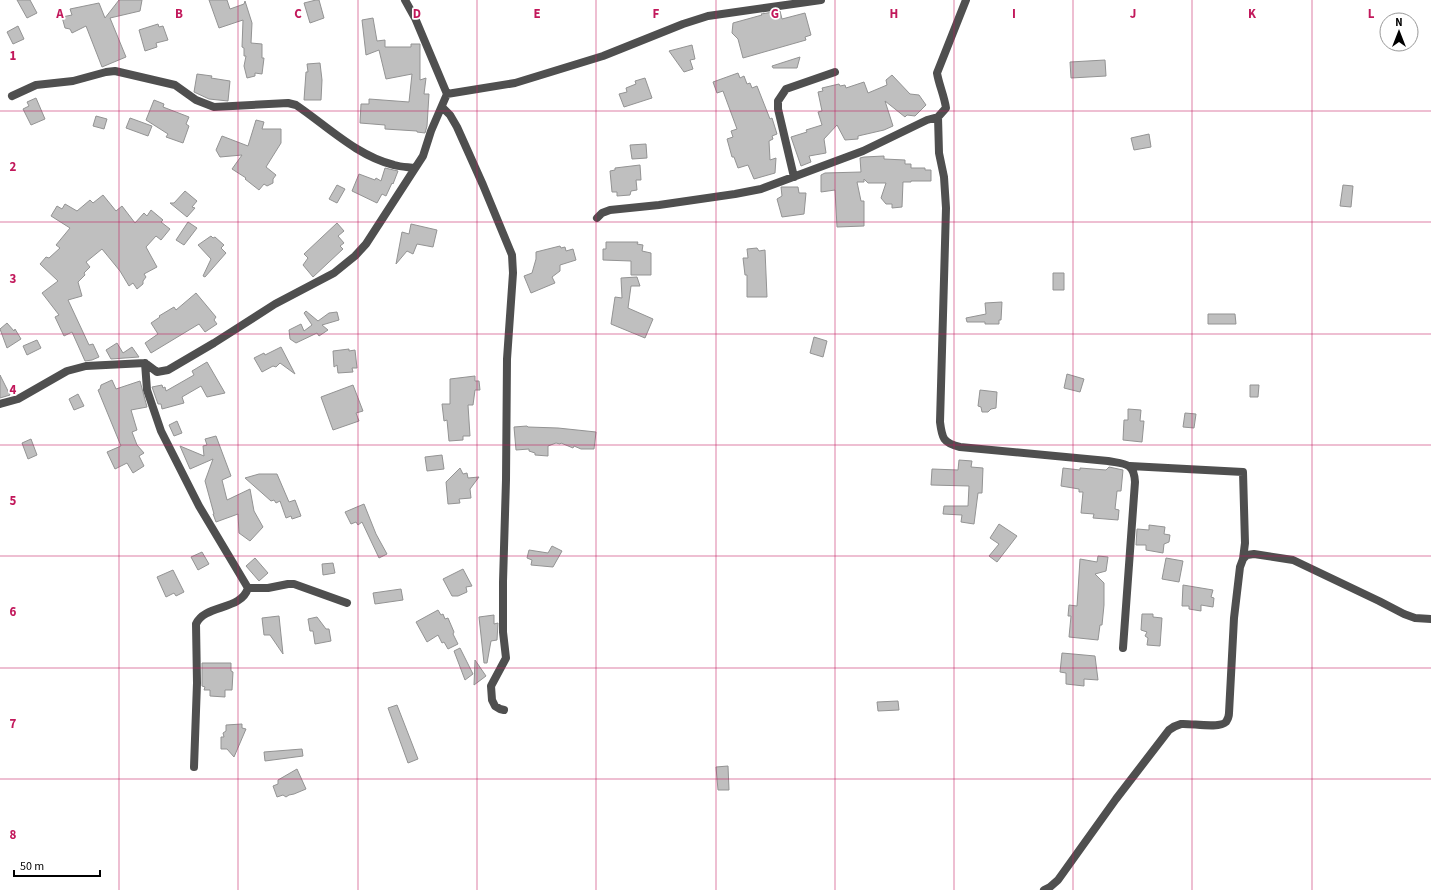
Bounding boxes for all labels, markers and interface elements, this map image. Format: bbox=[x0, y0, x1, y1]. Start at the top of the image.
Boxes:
text: A bbox=[55, 5, 64, 23]
text: B bbox=[175, 5, 183, 23]
text: C bbox=[294, 5, 302, 23]
text: D bbox=[413, 5, 421, 23]
text: E bbox=[533, 5, 541, 23]
text: F bbox=[653, 5, 660, 23]
text: G bbox=[771, 5, 779, 23]
text: H bbox=[890, 5, 898, 23]
text: I bbox=[1012, 5, 1016, 23]
text: J bbox=[1130, 5, 1136, 23]
text: K bbox=[1248, 5, 1257, 23]
text: L bbox=[1368, 5, 1375, 23]
north arrow bbox=[1379, 12, 1419, 52]
text: N bbox=[1395, 15, 1403, 30]
text: 1 bbox=[10, 47, 17, 65]
text: 2 bbox=[10, 158, 17, 176]
text: 3 bbox=[10, 270, 17, 288]
text: 4 bbox=[10, 381, 17, 399]
text: 5 bbox=[10, 492, 17, 510]
text: 6 bbox=[10, 603, 17, 621]
text: 7 bbox=[10, 715, 17, 733]
text: 8 bbox=[10, 826, 17, 844]
scale bar bbox=[14, 852, 100, 878]
text: 50 m bbox=[20, 858, 44, 875]

